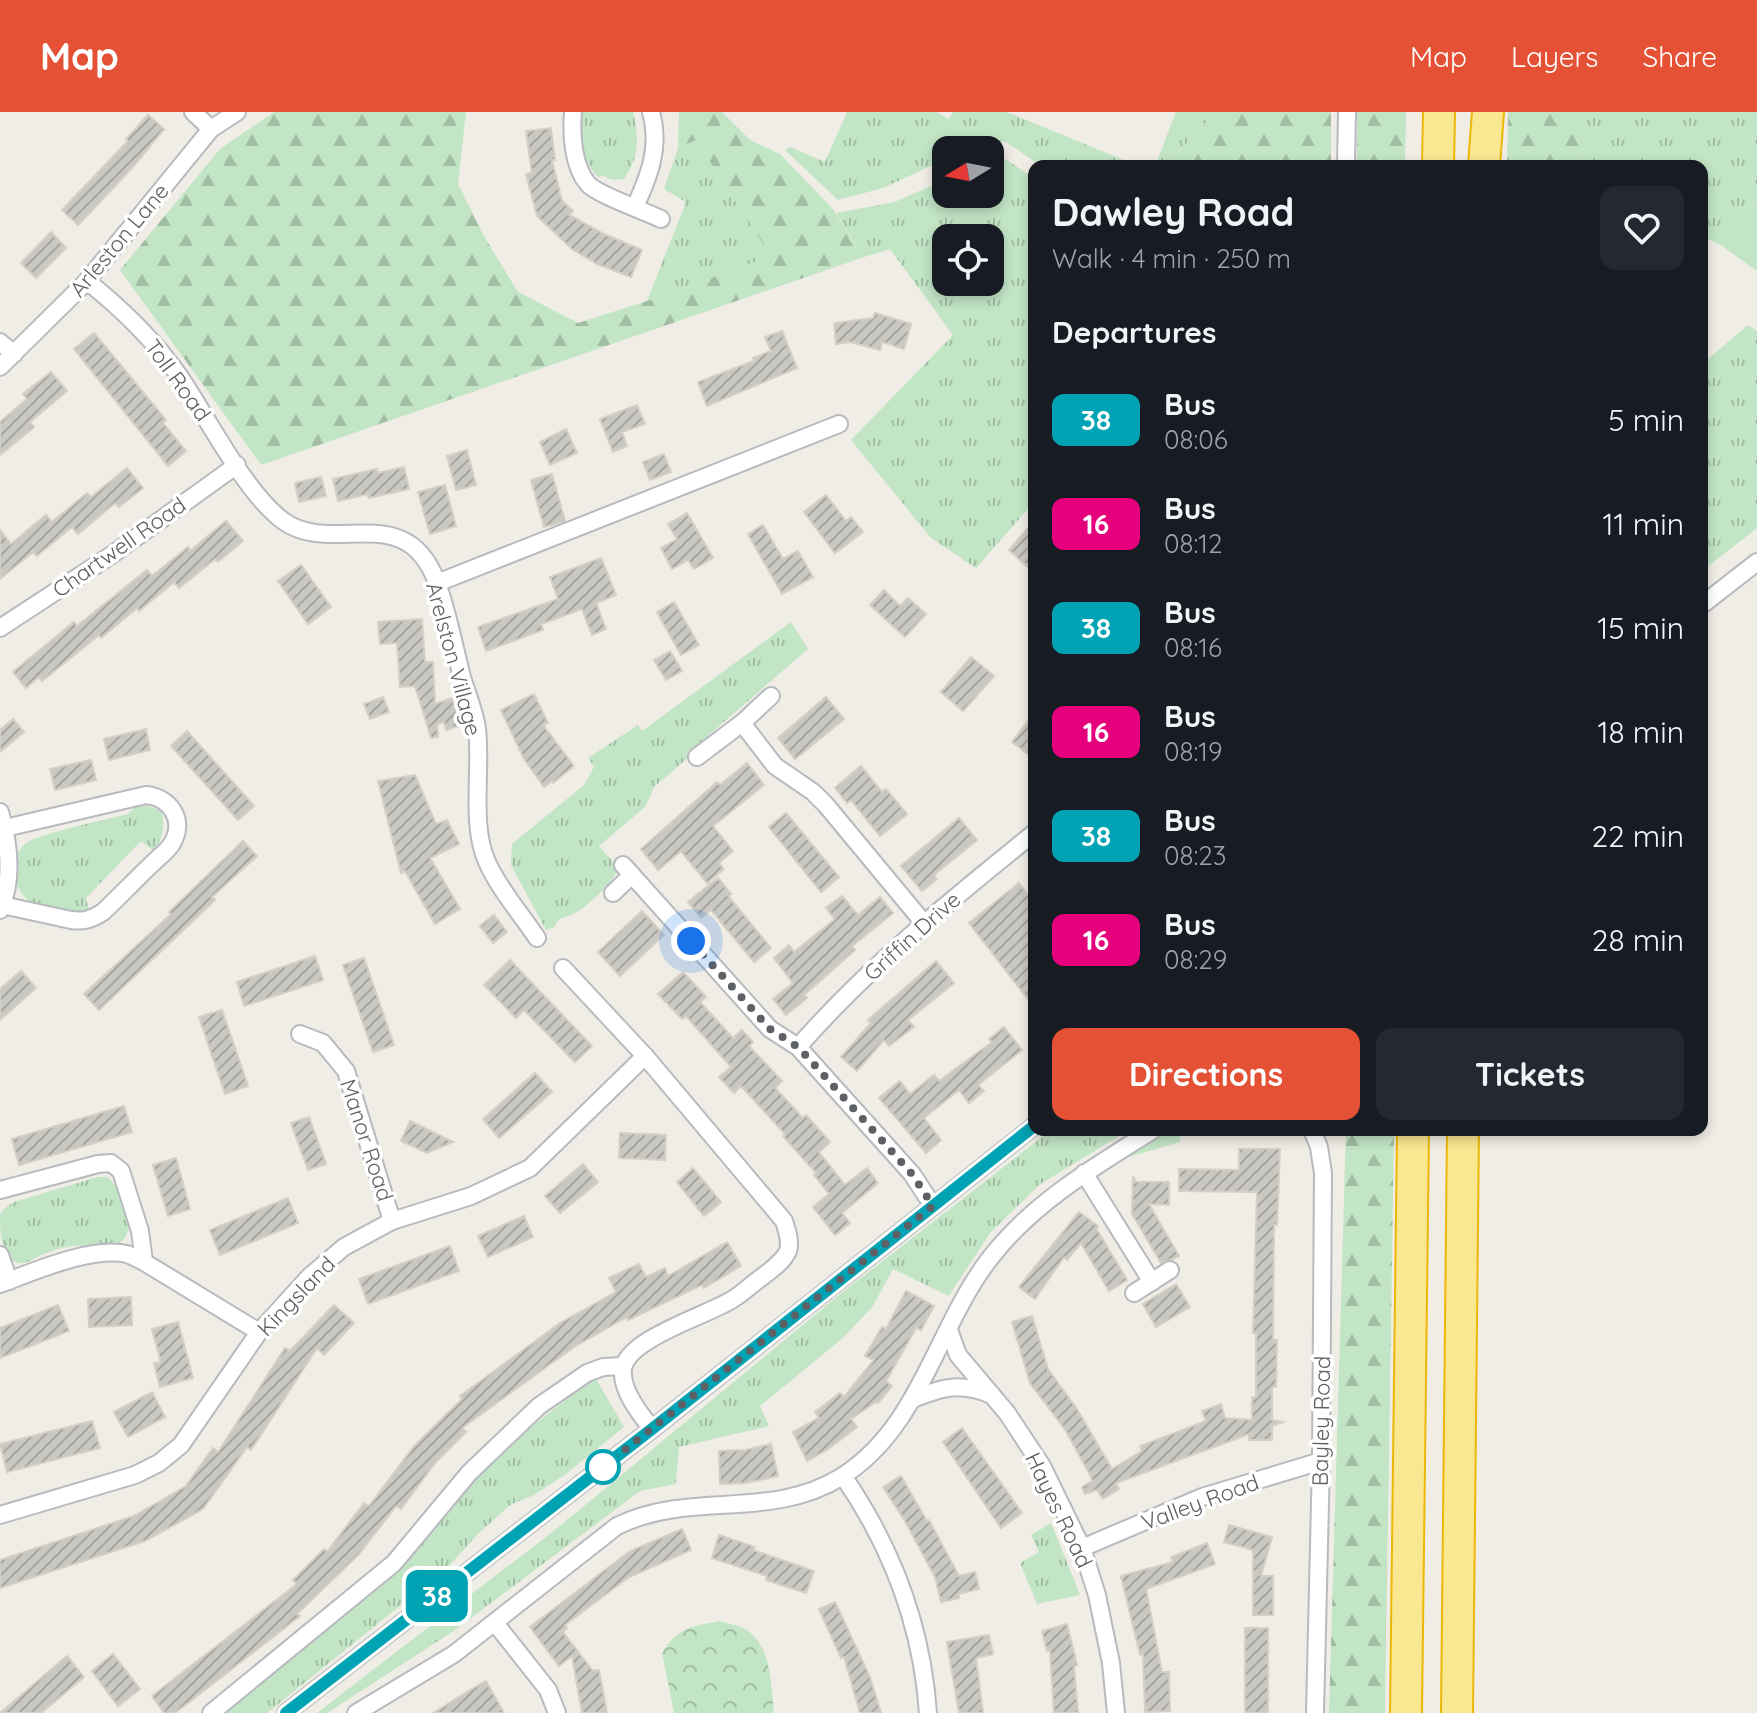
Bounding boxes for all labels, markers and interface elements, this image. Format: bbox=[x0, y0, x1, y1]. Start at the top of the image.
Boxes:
text: Map bbox=[40, 32, 119, 80]
text: Map bbox=[1410, 39, 1467, 74]
text: Layers bbox=[1511, 39, 1598, 74]
text: Share bbox=[1642, 39, 1717, 74]
north arrow bbox=[932, 136, 1004, 208]
map controls bbox=[932, 136, 1004, 296]
street label: Arleston Lane bbox=[63, 177, 175, 303]
button: heart bbox=[1600, 186, 1684, 270]
text: Dawley Road bbox=[1052, 188, 1294, 236]
button: locate bbox=[932, 224, 1004, 296]
text: Walk · 4 min · 250 m bbox=[1052, 242, 1291, 275]
text: Departures bbox=[1052, 313, 1217, 351]
street label: Toll Road bbox=[139, 333, 217, 427]
text: Bus bbox=[1164, 385, 1216, 423]
text: 5 min bbox=[1608, 401, 1684, 439]
text: 38 bbox=[1081, 402, 1111, 437]
text: 08:06 bbox=[1164, 423, 1228, 456]
text: Bus bbox=[1164, 489, 1216, 527]
street label: Chartwell Road bbox=[47, 491, 191, 603]
text: 11 min bbox=[1602, 505, 1684, 543]
text: 16 bbox=[1083, 506, 1109, 541]
text: 08:12 bbox=[1164, 527, 1222, 560]
street label: Arelston Village bbox=[420, 579, 488, 739]
text: Bus bbox=[1164, 593, 1216, 631]
text: 15 min bbox=[1597, 609, 1684, 647]
text: 38 bbox=[1081, 610, 1111, 645]
text: 08:16 bbox=[1164, 631, 1222, 664]
text: Bus bbox=[1164, 697, 1216, 735]
text: 18 min bbox=[1597, 713, 1684, 751]
text: 16 bbox=[1083, 714, 1109, 749]
text: 08:19 bbox=[1164, 735, 1223, 768]
text: Bus bbox=[1164, 801, 1216, 839]
text: 22 min bbox=[1591, 817, 1684, 855]
text: 38 bbox=[1081, 818, 1111, 853]
text: 08:23 bbox=[1164, 839, 1226, 872]
street label: Griffin Drive bbox=[858, 885, 966, 987]
text: Bus bbox=[1164, 905, 1216, 943]
your location bbox=[671, 921, 711, 961]
text: 28 min bbox=[1592, 921, 1684, 959]
text: 16 bbox=[1083, 922, 1109, 957]
text: 08:29 bbox=[1164, 943, 1227, 976]
button: Directions bbox=[1052, 1028, 1360, 1120]
button: Tickets bbox=[1376, 1028, 1684, 1120]
street label: Manor Road bbox=[334, 1075, 400, 1205]
street label: Kingsland bbox=[251, 1250, 341, 1342]
street label: Bayley Road bbox=[1306, 1356, 1336, 1486]
street label: Hayes Road bbox=[1019, 1448, 1099, 1572]
unlabelled marker bbox=[586, 1450, 620, 1484]
street label: Valley Road bbox=[1137, 1468, 1263, 1536]
line badge: 38 bbox=[401, 1570, 473, 1622]
text: 38 bbox=[422, 1578, 452, 1613]

